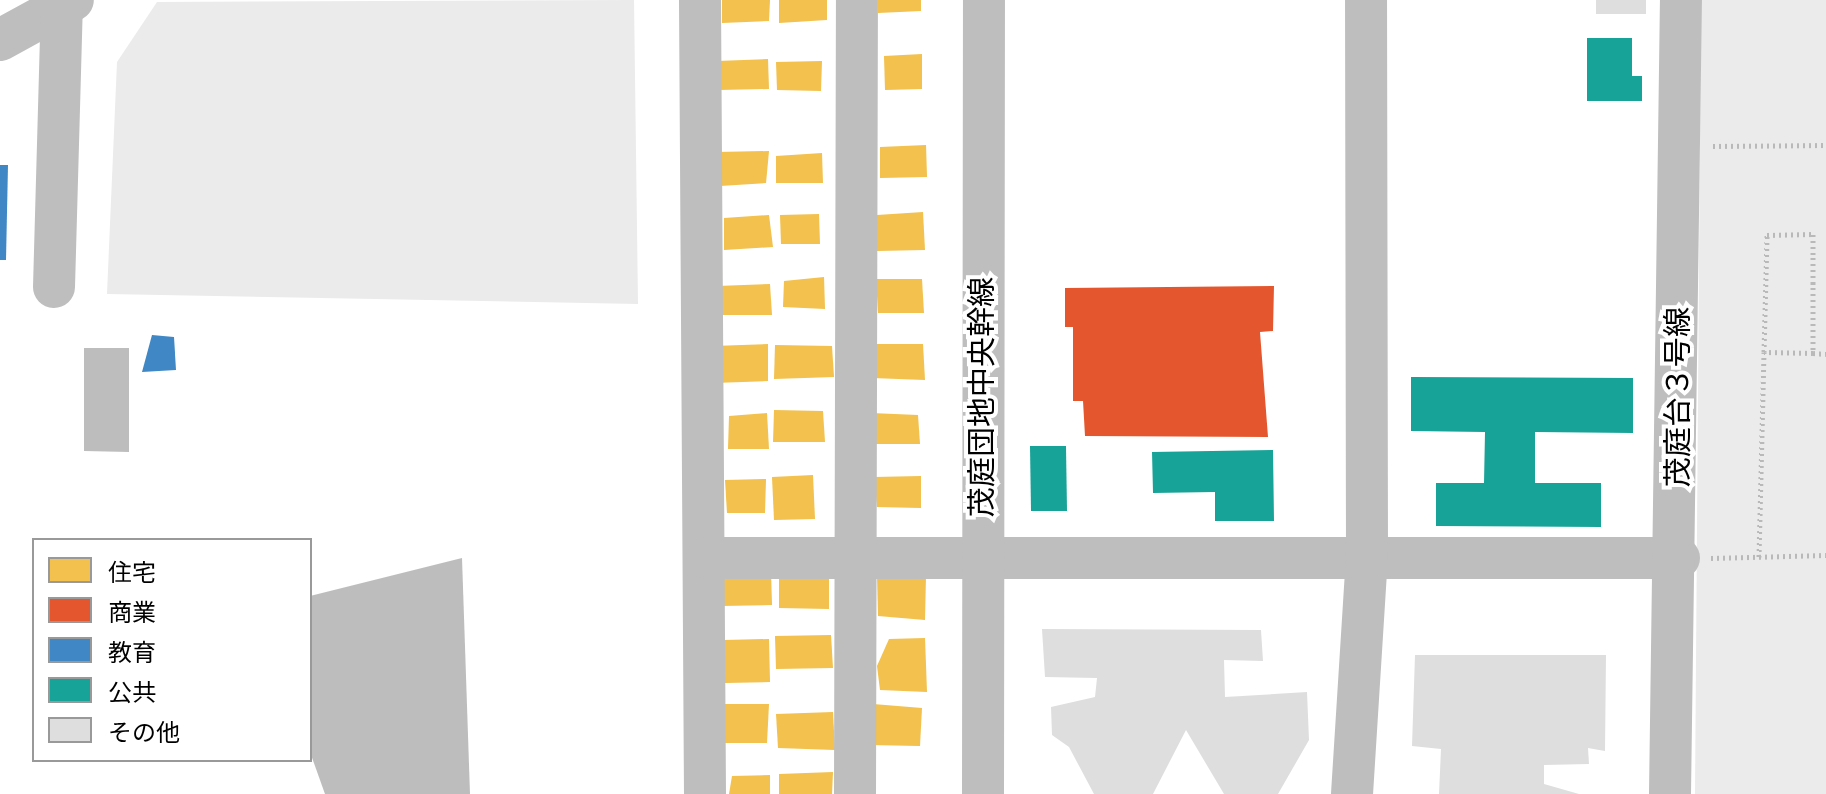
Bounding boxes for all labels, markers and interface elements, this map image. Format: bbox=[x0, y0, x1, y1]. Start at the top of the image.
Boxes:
street label: 茂庭団地中央幹線 bbox=[965, 277, 1001, 517]
street label: 茂庭台３号線 bbox=[1661, 307, 1697, 487]
legend bbox=[32, 538, 312, 762]
text: 住宅 bbox=[108, 559, 156, 588]
text: 商業 bbox=[108, 599, 156, 628]
text: 教育 bbox=[108, 639, 156, 668]
text: 公共 bbox=[108, 679, 156, 708]
text: その他 bbox=[108, 719, 180, 748]

